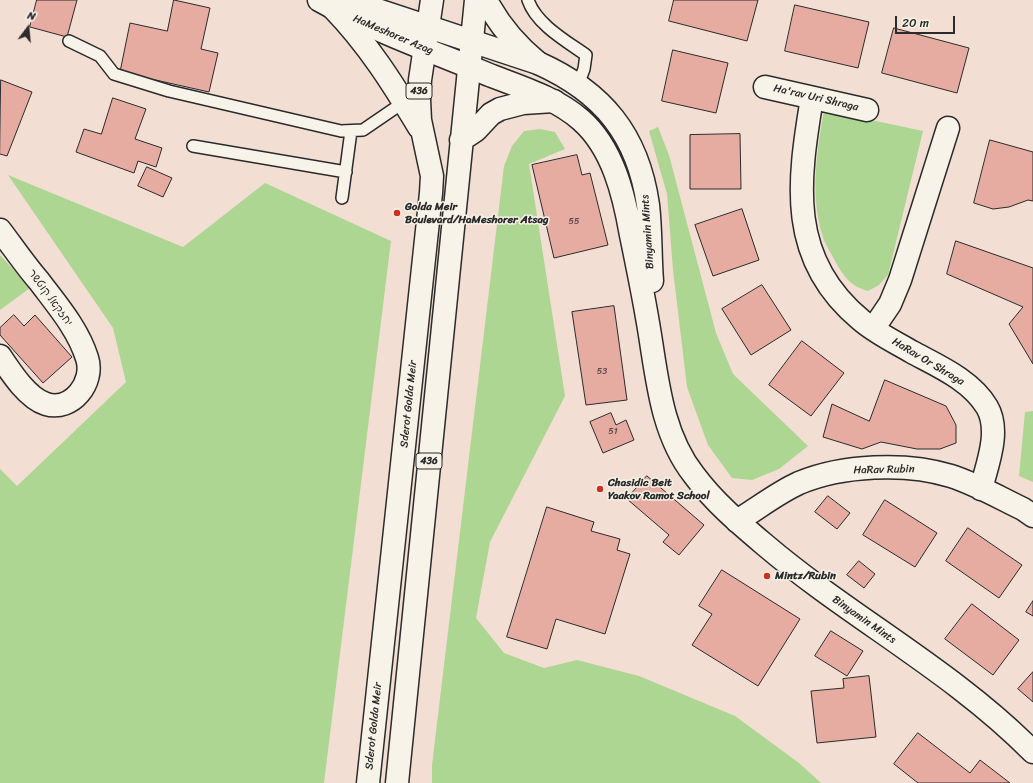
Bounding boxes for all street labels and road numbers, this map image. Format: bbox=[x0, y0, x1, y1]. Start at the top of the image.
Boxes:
street label: HaMeshorer Azag bbox=[351, 12, 435, 58]
street label: Ha'rav Uri Shraga bbox=[772, 82, 860, 114]
road number: 436 bbox=[406, 83, 432, 99]
street label: Binyamin Mints bbox=[639, 194, 657, 270]
street label: יחזקאל קוטשר bbox=[25, 267, 75, 329]
street label: HaRav Or Shraga bbox=[890, 335, 966, 389]
street label: Sderot Golda Meir bbox=[398, 360, 420, 448]
road number: 436 bbox=[416, 453, 442, 469]
street label: HaRav Rubin bbox=[853, 463, 915, 477]
street label: Binyamin Mints bbox=[830, 593, 898, 647]
street label: Sderot Golda Meir bbox=[363, 682, 385, 770]

